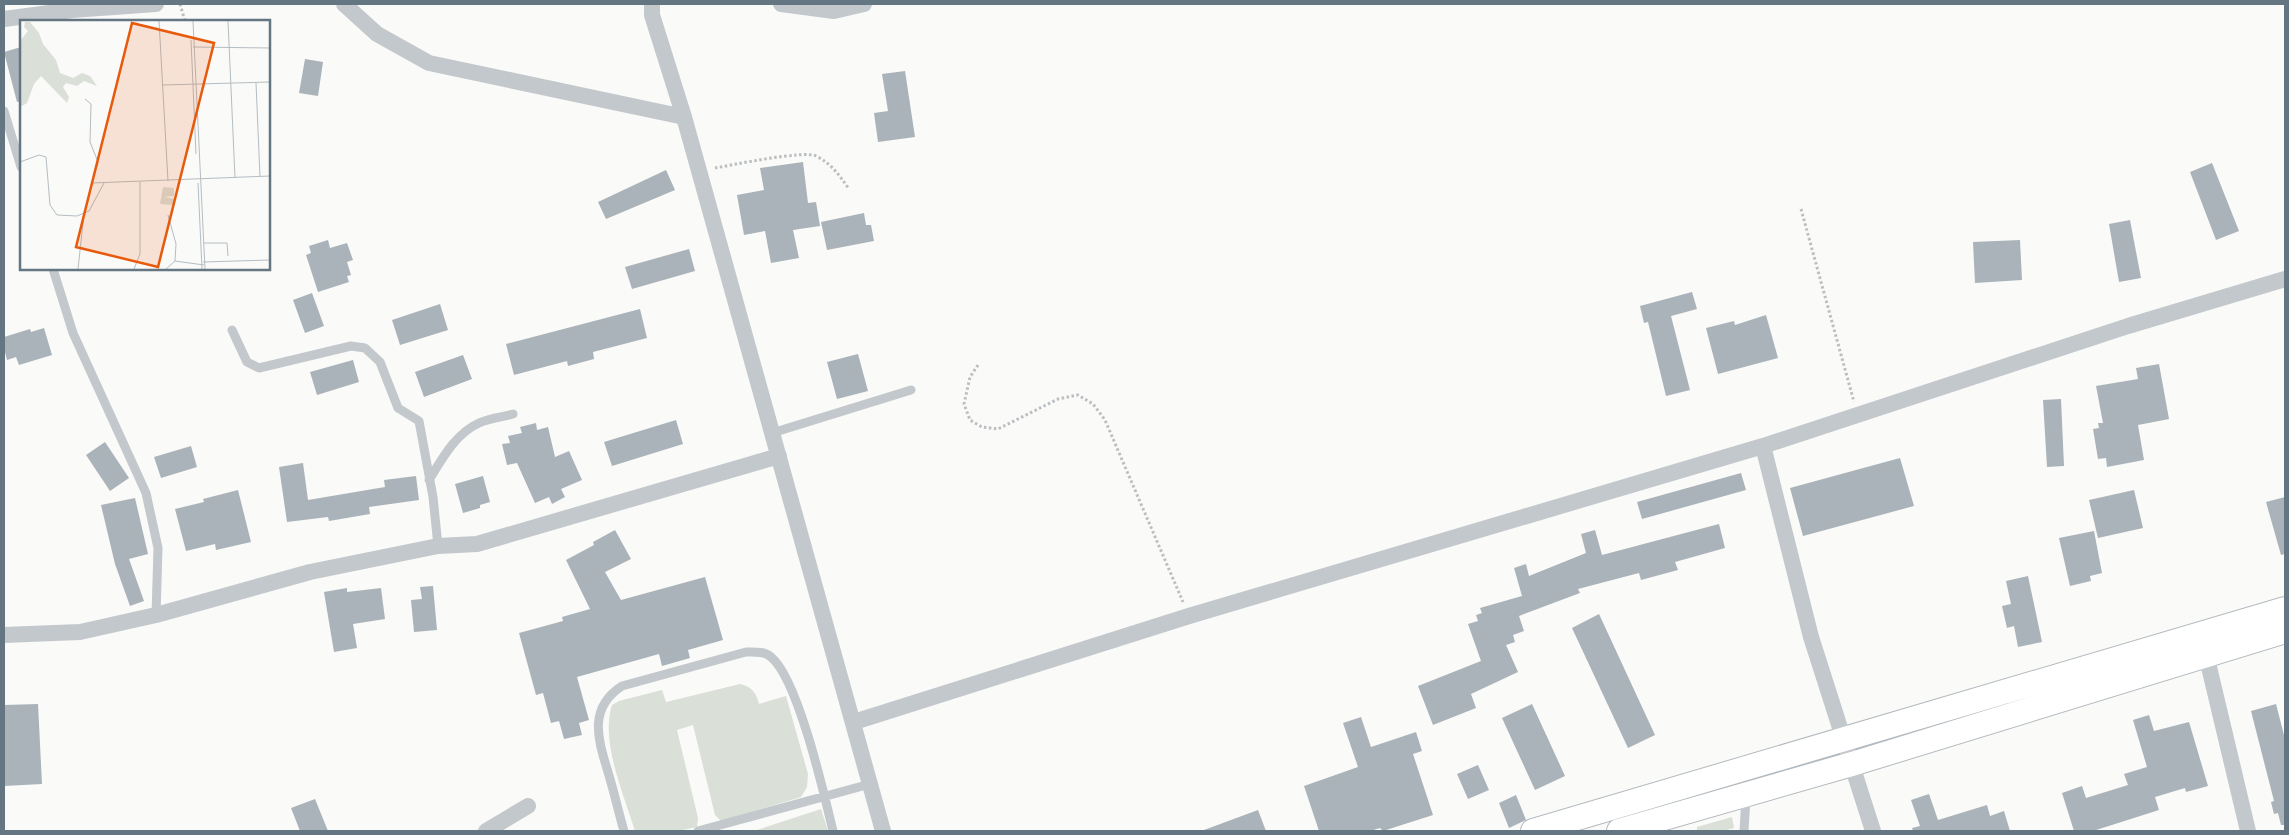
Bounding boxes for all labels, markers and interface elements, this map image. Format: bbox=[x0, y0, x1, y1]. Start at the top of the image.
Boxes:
inset map bbox=[20, 20, 270, 270]

